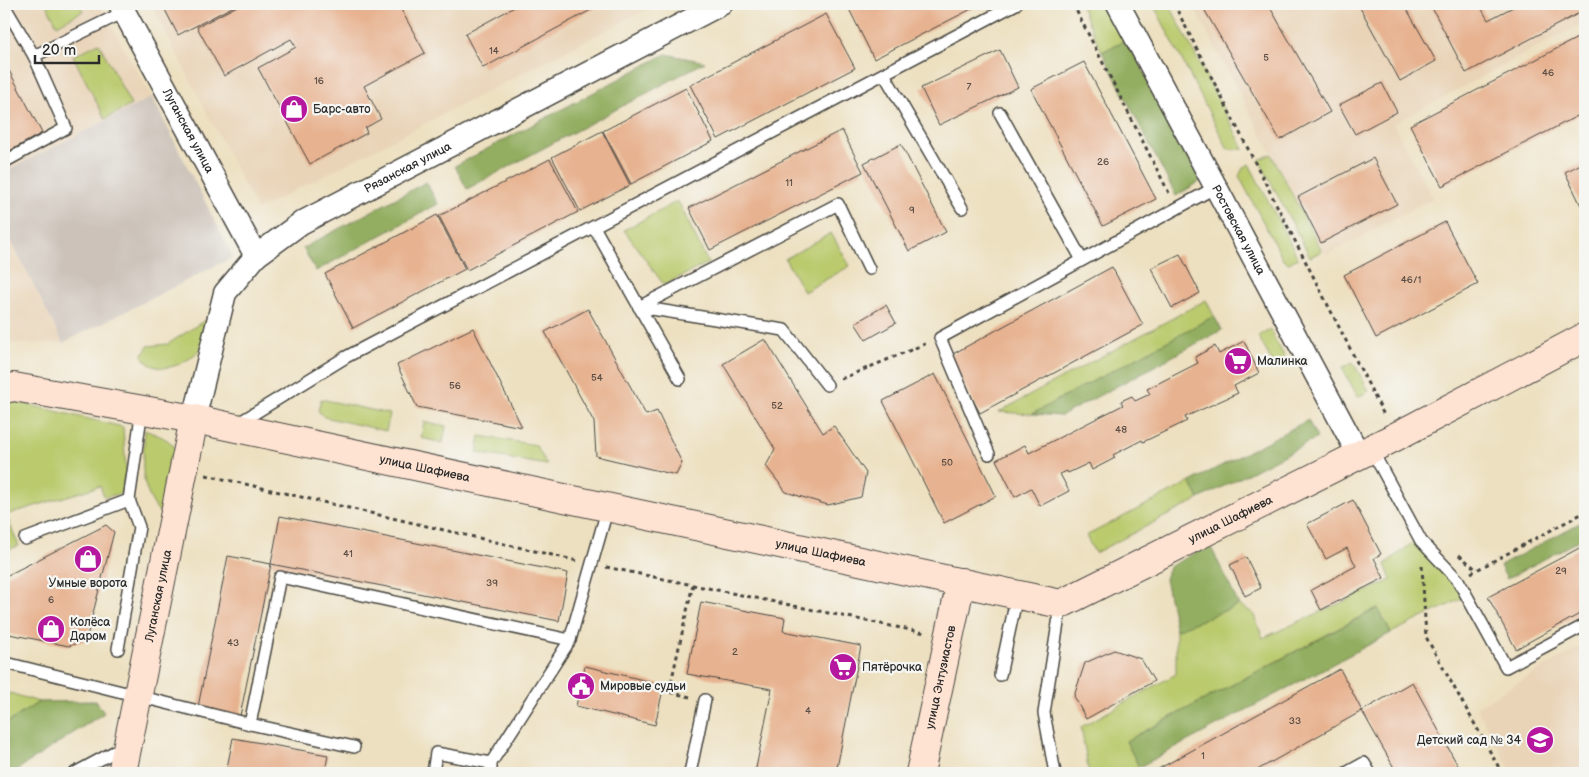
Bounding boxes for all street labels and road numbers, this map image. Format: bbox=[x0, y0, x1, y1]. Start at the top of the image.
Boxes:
street label: Луганская улица bbox=[159, 85, 217, 176]
street label: Рязанская улица bbox=[361, 139, 454, 196]
street label: Ростовская улица bbox=[1208, 182, 1269, 277]
street label: улица Шафиева bbox=[378, 451, 471, 485]
street label: улица Шафиева bbox=[1186, 492, 1275, 547]
street label: улица Шафиева bbox=[774, 536, 867, 570]
street label: Луганская улица bbox=[141, 548, 175, 644]
street label: улица Энтузиастов bbox=[922, 623, 959, 731]

